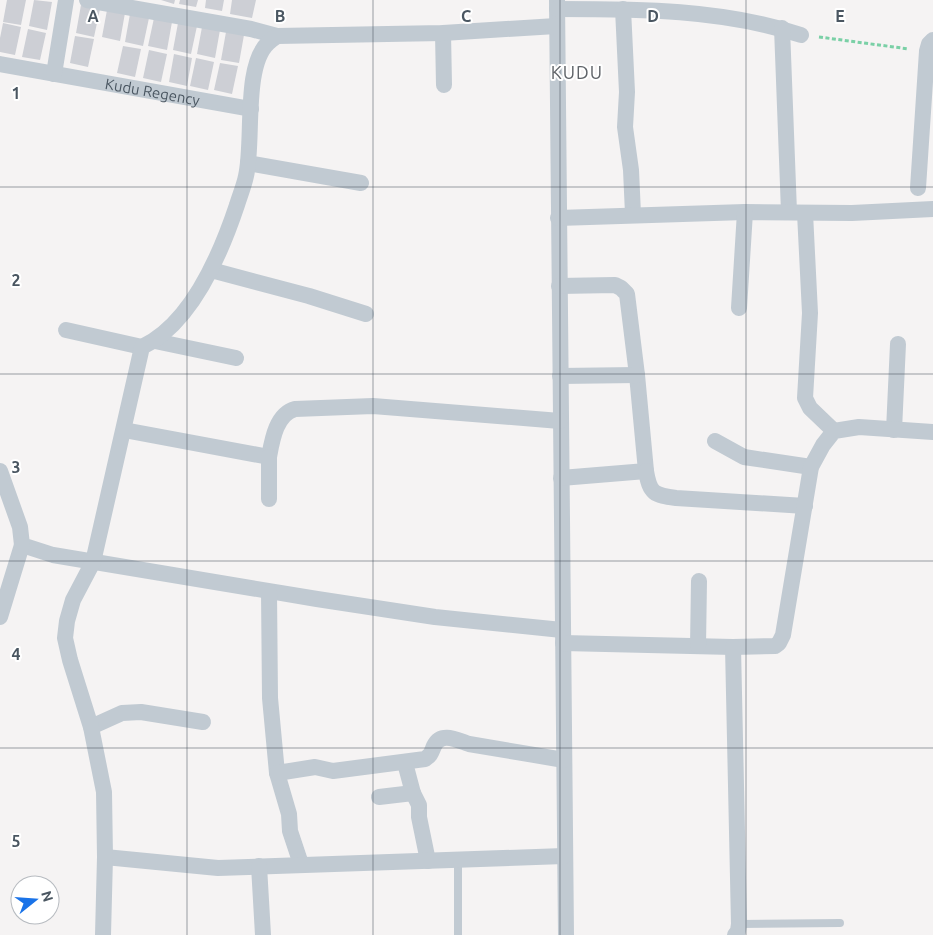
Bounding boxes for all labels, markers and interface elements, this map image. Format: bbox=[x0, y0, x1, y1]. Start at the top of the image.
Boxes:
text: A bbox=[87, 7, 99, 25]
text: B bbox=[275, 7, 285, 25]
text: C bbox=[461, 7, 471, 25]
text: D bbox=[647, 7, 659, 25]
text: E bbox=[835, 7, 845, 25]
district label: KUDU bbox=[551, 62, 603, 82]
street label: Kudu Regency bbox=[104, 75, 201, 108]
text: 1 bbox=[11, 84, 21, 102]
text: 2 bbox=[11, 271, 21, 289]
text: 3 bbox=[11, 458, 21, 476]
text: 4 bbox=[11, 645, 21, 663]
text: 5 bbox=[11, 832, 21, 850]
north arrow bbox=[10, 875, 60, 925]
text: N bbox=[38, 889, 57, 904]

